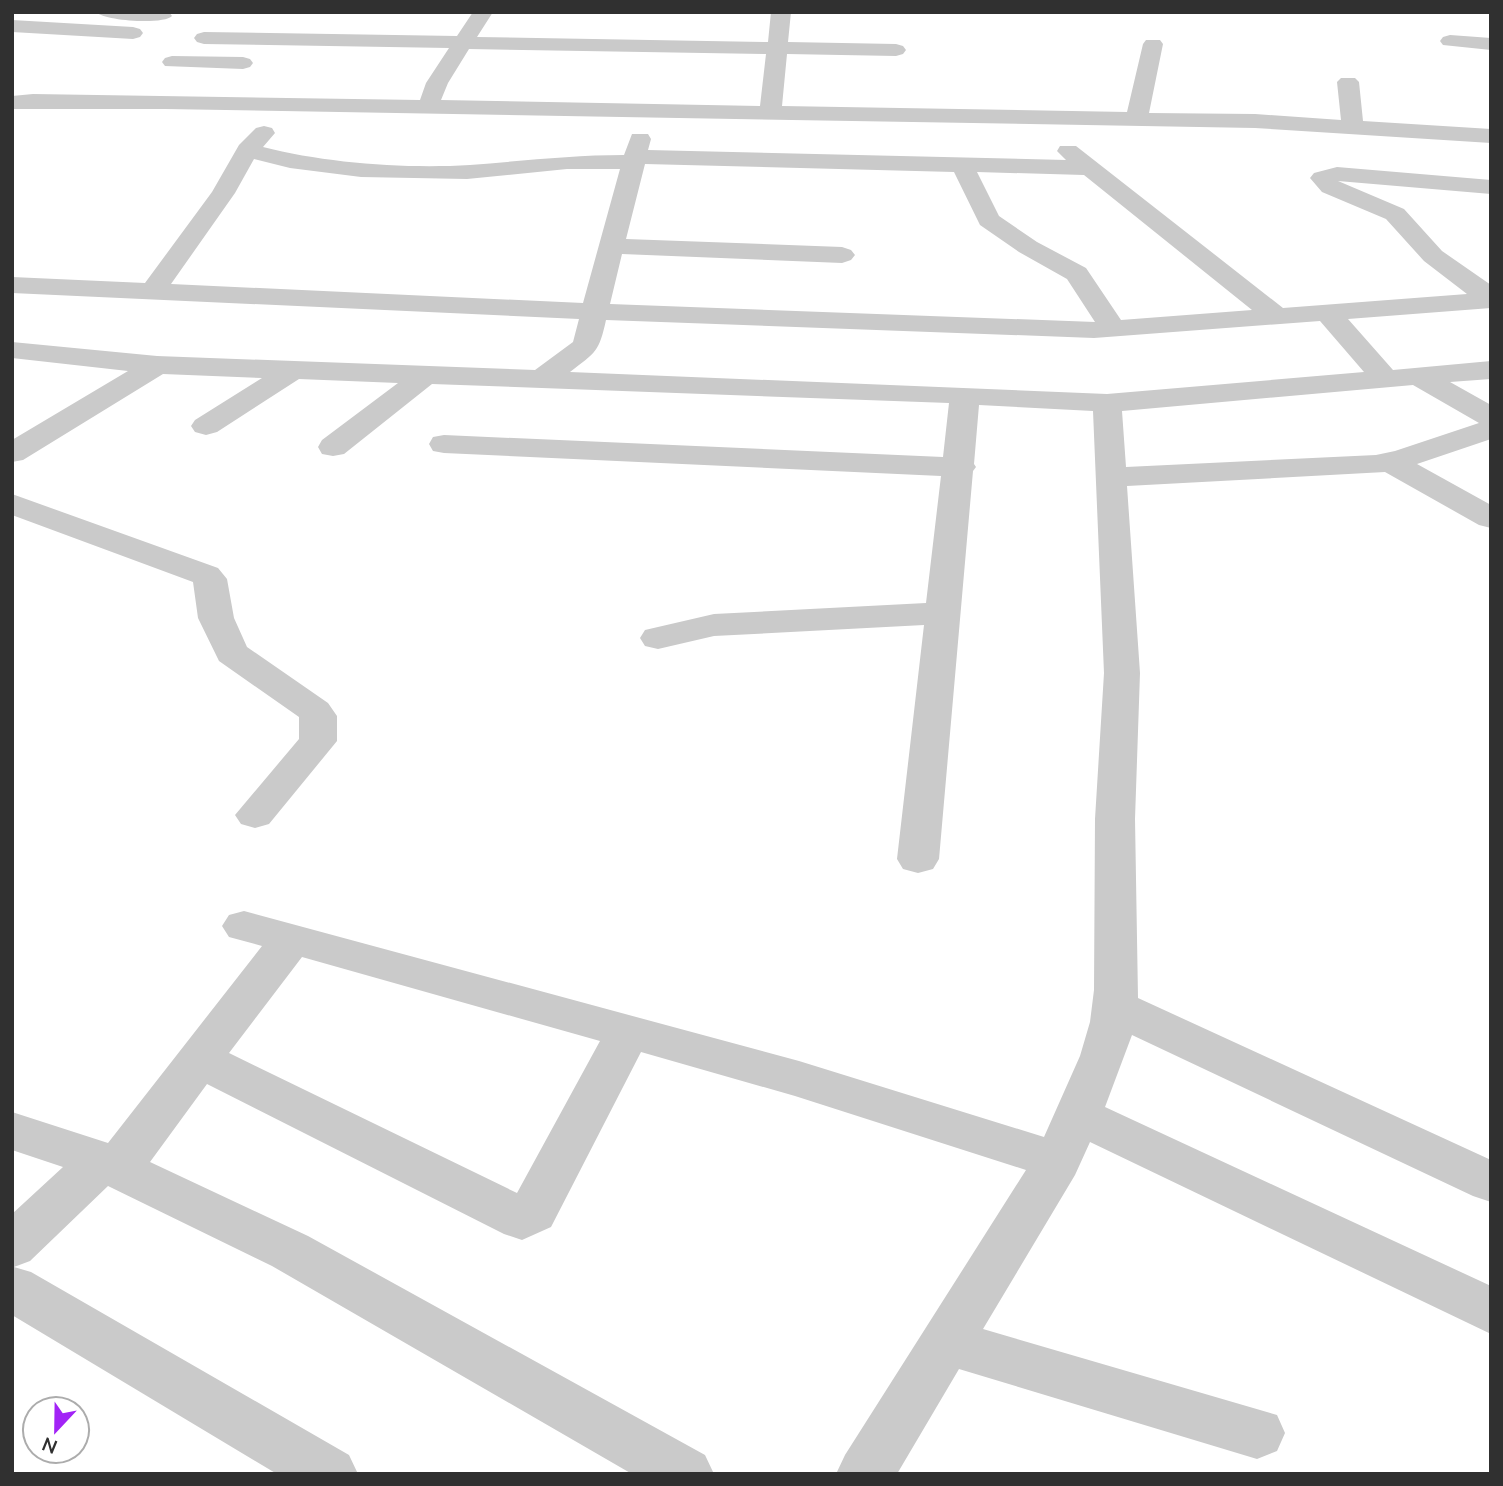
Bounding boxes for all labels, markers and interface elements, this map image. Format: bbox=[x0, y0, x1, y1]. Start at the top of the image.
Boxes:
north arrow bbox=[21, 1395, 91, 1465]
text: N bbox=[39, 1430, 61, 1460]

